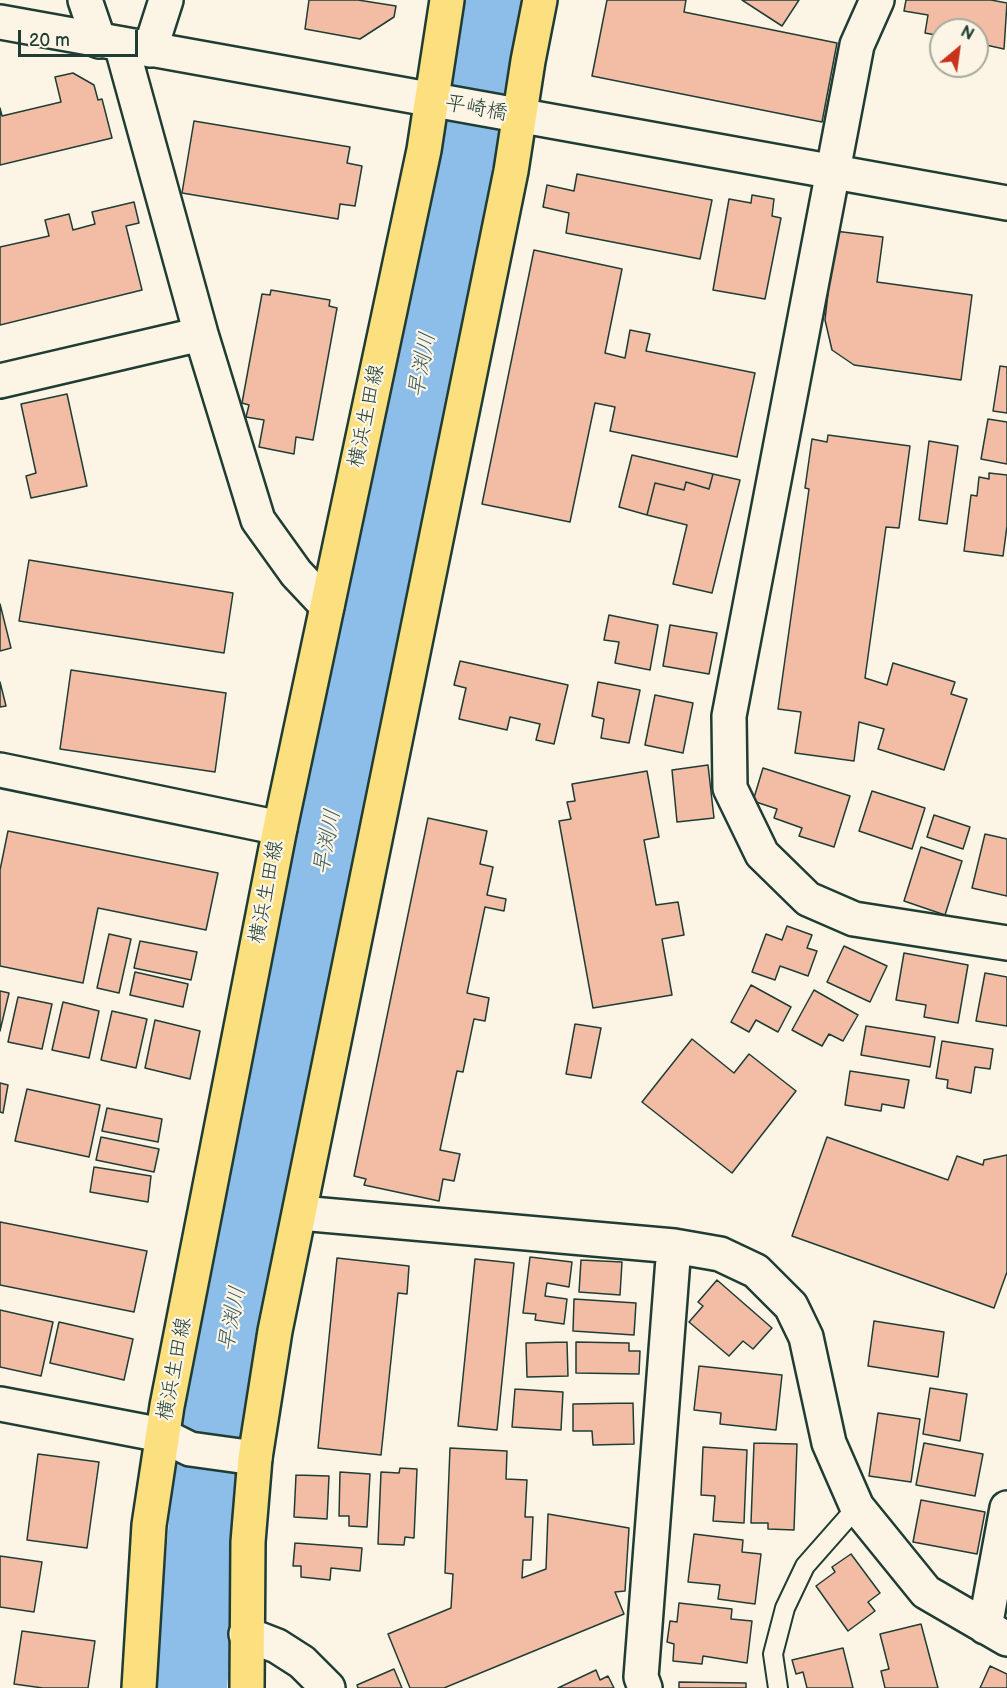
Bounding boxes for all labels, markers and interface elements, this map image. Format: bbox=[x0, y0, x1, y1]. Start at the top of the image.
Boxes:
scale bar bbox=[21, 18, 141, 56]
north arrow bbox=[929, 18, 989, 78]
text: N bbox=[957, 22, 977, 45]
text: 20 m bbox=[29, 30, 70, 51]
street label: 平崎橋 bbox=[443, 91, 509, 127]
water label: 早渕川 bbox=[404, 330, 442, 400]
street label: 横浜生田線 bbox=[344, 362, 390, 470]
water label: 早渕川 bbox=[309, 807, 347, 877]
street label: 横浜生田線 bbox=[245, 838, 289, 946]
water label: 早渕川 bbox=[214, 1284, 252, 1354]
street label: 横浜生田線 bbox=[153, 1315, 197, 1423]

